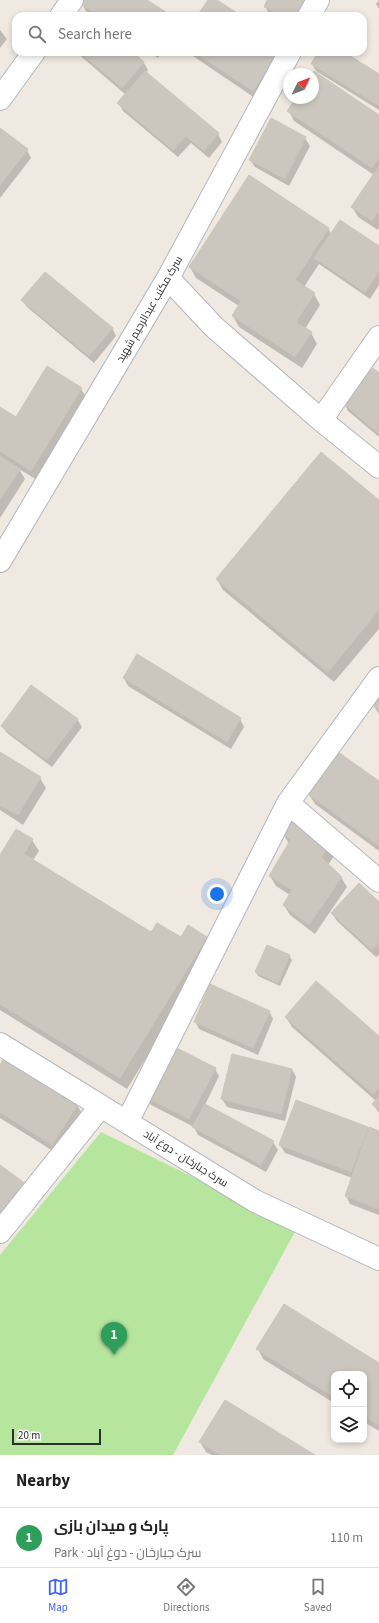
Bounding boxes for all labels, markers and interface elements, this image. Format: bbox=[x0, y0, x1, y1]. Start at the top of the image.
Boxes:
search box bbox=[12, 12, 367, 56]
icon: search bbox=[26, 23, 48, 45]
text: Search here bbox=[58, 24, 132, 45]
north arrow bbox=[283, 68, 319, 104]
street label: سرک مکتب عبدالرحیم شهید bbox=[113, 253, 186, 365]
your location bbox=[207, 884, 227, 904]
street label: سرک جبارخان - دوغ آباد bbox=[141, 1126, 231, 1190]
pin: 1 bbox=[101, 1322, 127, 1355]
map controls bbox=[331, 1371, 367, 1443]
button: locate bbox=[331, 1371, 367, 1407]
button: layers bbox=[331, 1407, 367, 1443]
scale bar bbox=[12, 1427, 101, 1446]
text: 20 m bbox=[18, 1428, 40, 1443]
text: Nearby bbox=[16, 1469, 70, 1493]
text: پارک و میدان بازی bbox=[54, 1516, 169, 1537]
text: 1 bbox=[26, 1529, 32, 1547]
text: 110 m bbox=[330, 1529, 363, 1547]
text: Park · سرک جبارخان - دوغ آباد bbox=[54, 1544, 201, 1562]
tab: Map bbox=[47, 1576, 69, 1615]
tab: Directions bbox=[163, 1576, 210, 1615]
tab: Saved bbox=[304, 1576, 332, 1615]

